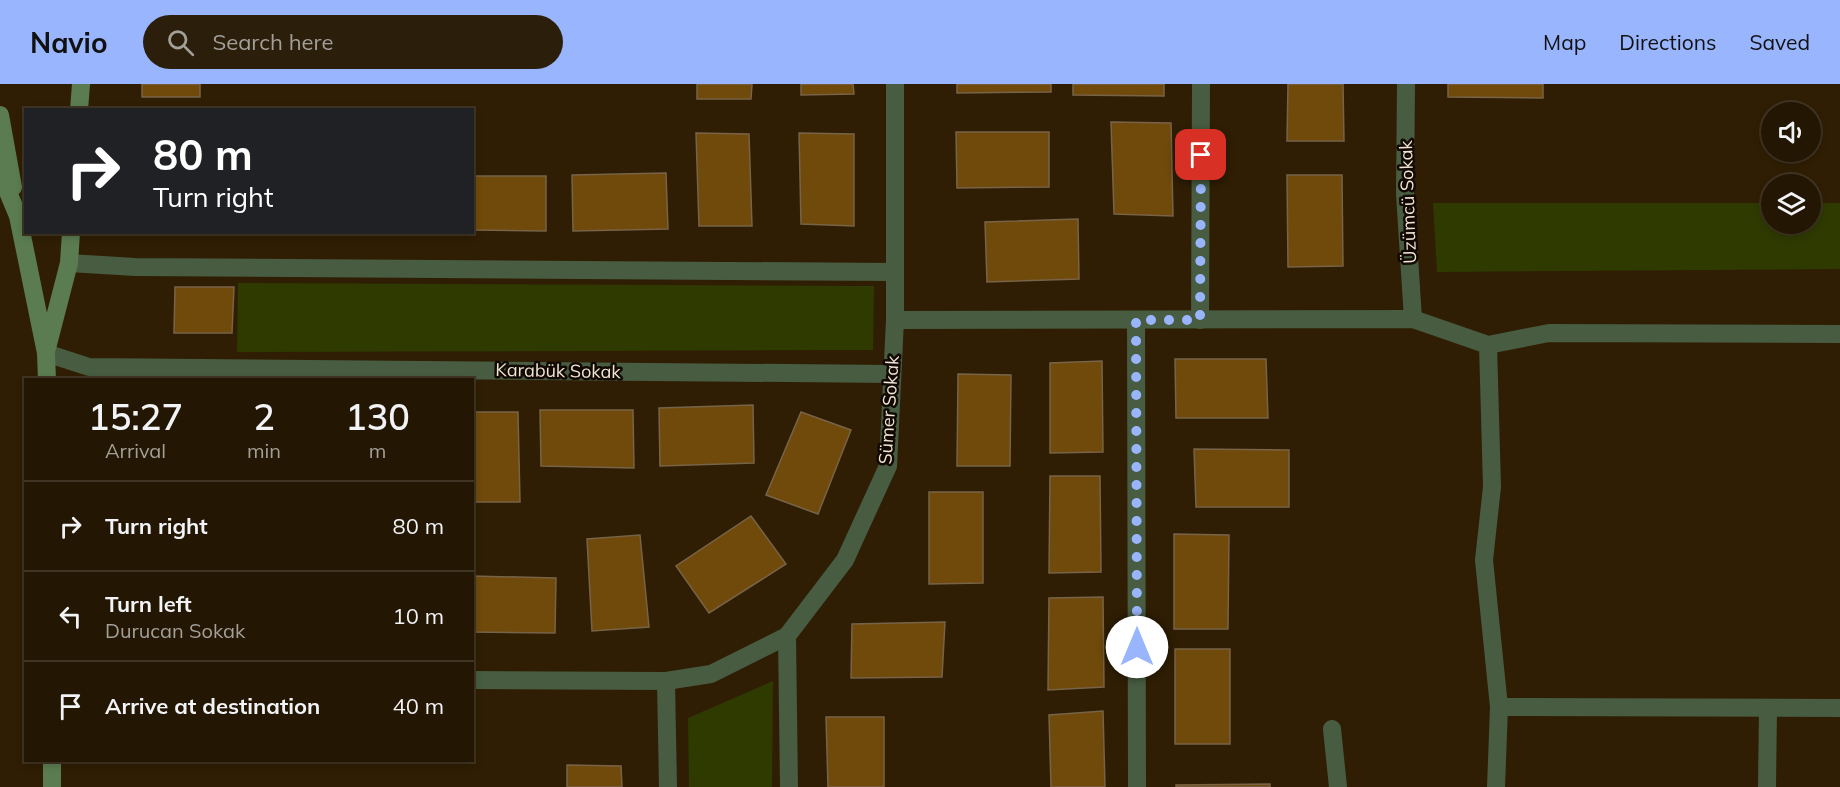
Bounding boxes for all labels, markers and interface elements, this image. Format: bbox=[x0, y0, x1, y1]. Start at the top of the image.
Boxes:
search box bbox=[143, 15, 563, 69]
text: Navio bbox=[30, 25, 107, 60]
icon: search bbox=[164, 26, 197, 59]
text: Search here bbox=[212, 28, 333, 56]
text: Map bbox=[1543, 29, 1586, 55]
text: Directions bbox=[1619, 29, 1716, 55]
text: Saved bbox=[1749, 29, 1810, 55]
map controls bbox=[1761, 102, 1821, 234]
button: sound bbox=[1761, 102, 1821, 162]
text: 80 m bbox=[153, 128, 253, 181]
pin bbox=[1175, 129, 1226, 180]
icon: right bbox=[54, 132, 132, 210]
icon: arrive bbox=[1184, 138, 1217, 171]
street label: Üzümcü Sokak bbox=[1394, 139, 1421, 264]
button: layers bbox=[1761, 174, 1821, 234]
text: Turn right bbox=[153, 180, 273, 214]
street label: Sümer Sokak bbox=[873, 354, 904, 465]
street label: Karabük Sokak bbox=[495, 358, 622, 383]
text: 15:27 bbox=[88, 394, 183, 439]
text: 2 bbox=[253, 394, 275, 439]
text: 130 bbox=[345, 394, 410, 439]
text: Arrival bbox=[105, 438, 166, 463]
text: min bbox=[247, 438, 281, 463]
text: m bbox=[369, 438, 386, 463]
icon: right bbox=[54, 510, 87, 543]
text: Turn right bbox=[105, 512, 208, 540]
text: 80 m bbox=[393, 512, 444, 540]
text: Turn left bbox=[105, 590, 192, 618]
icon: left bbox=[54, 600, 87, 633]
text: 10 m bbox=[393, 602, 444, 630]
position arrow bbox=[1105, 615, 1169, 679]
text: Durucan Sokak bbox=[105, 618, 245, 643]
icon: arrive bbox=[54, 690, 87, 723]
text: Arrive at destination bbox=[105, 692, 320, 720]
text: 40 m bbox=[393, 692, 444, 720]

